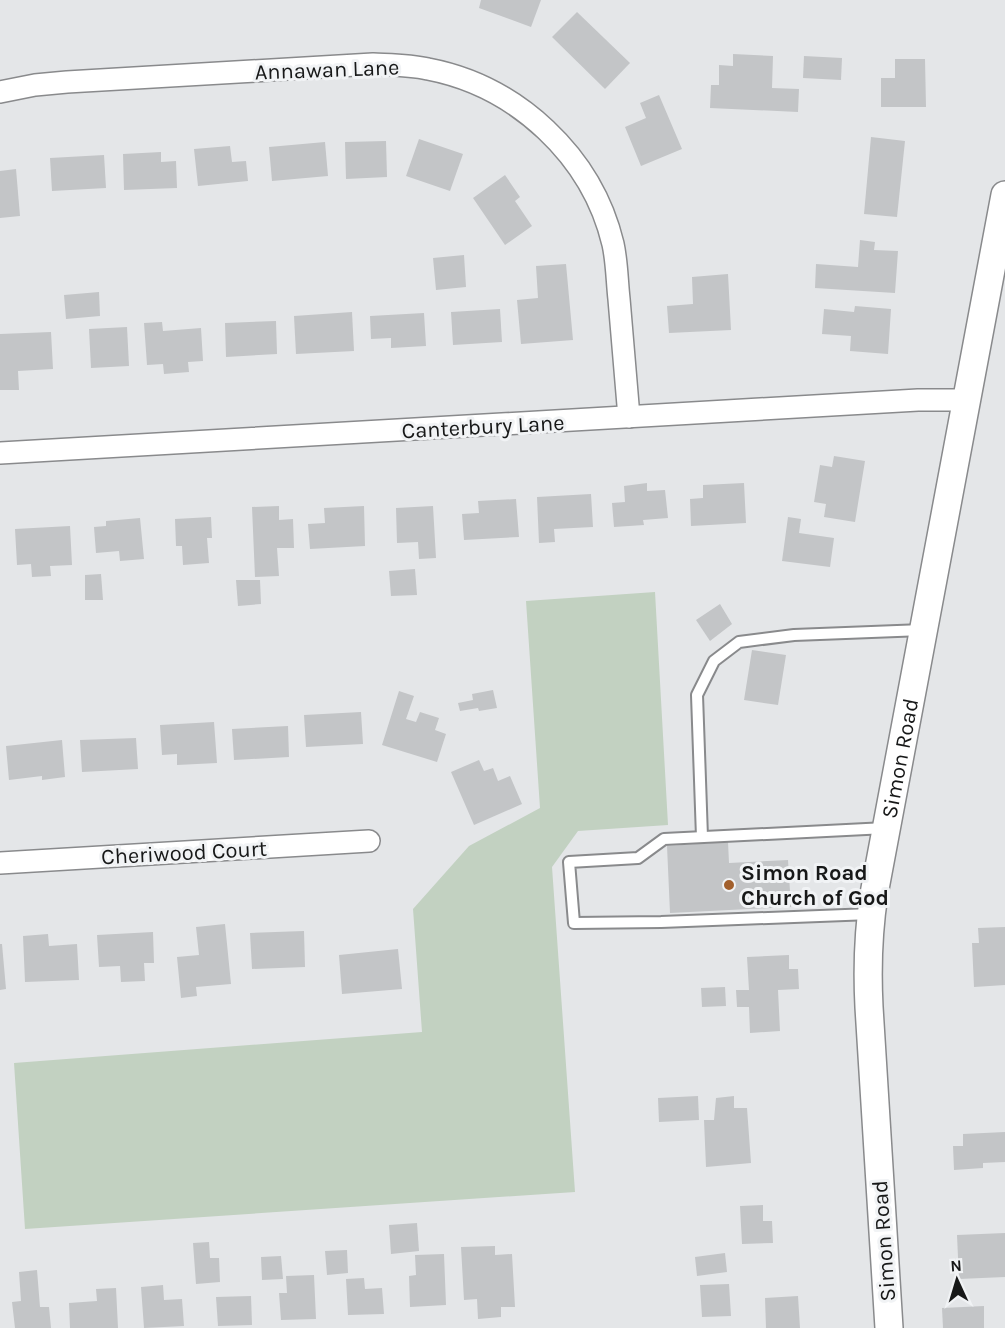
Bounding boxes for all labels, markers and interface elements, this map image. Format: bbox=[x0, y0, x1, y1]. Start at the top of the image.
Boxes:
street label: Annawan Lane bbox=[254, 54, 400, 86]
street label: Canterbury Lane bbox=[401, 410, 565, 444]
street label: Simon Road bbox=[876, 696, 924, 821]
street label: Cheriwood Court bbox=[101, 836, 268, 870]
place label: Simon Road Church of God bbox=[741, 860, 889, 911]
marker: Simon Road Church of God bbox=[722, 878, 736, 892]
street label: Simon Road bbox=[867, 1179, 901, 1302]
north arrow bbox=[927, 1250, 987, 1310]
text: N bbox=[950, 1256, 962, 1275]

